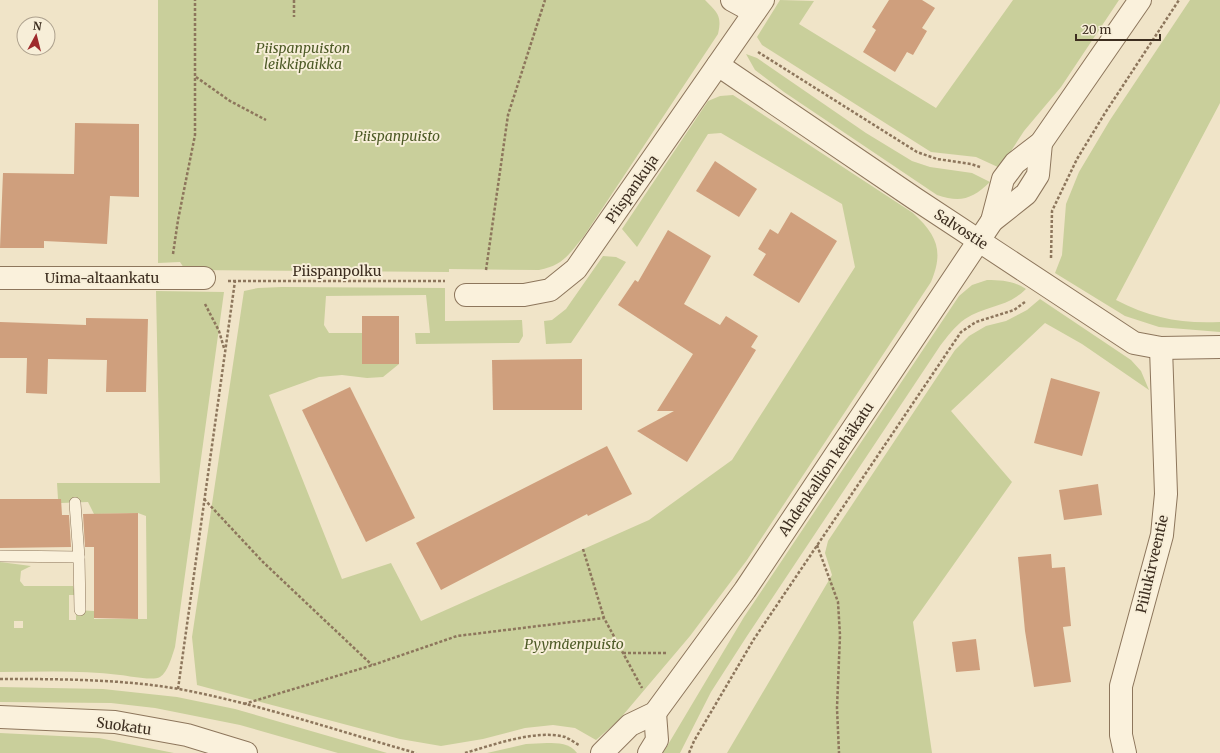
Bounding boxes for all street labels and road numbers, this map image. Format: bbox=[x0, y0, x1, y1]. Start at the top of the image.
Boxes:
street label: Piispankuja bbox=[602, 151, 662, 227]
street label: Salvostie bbox=[931, 205, 991, 253]
street label: Piispanpolku bbox=[292, 262, 382, 280]
street label: Uima-altaankatu bbox=[45, 269, 160, 287]
street label: Ahdenkallion kehäkatu bbox=[774, 398, 878, 540]
street label: Piilukirveentie bbox=[1132, 513, 1172, 615]
street label: Suokatu bbox=[95, 713, 153, 739]

